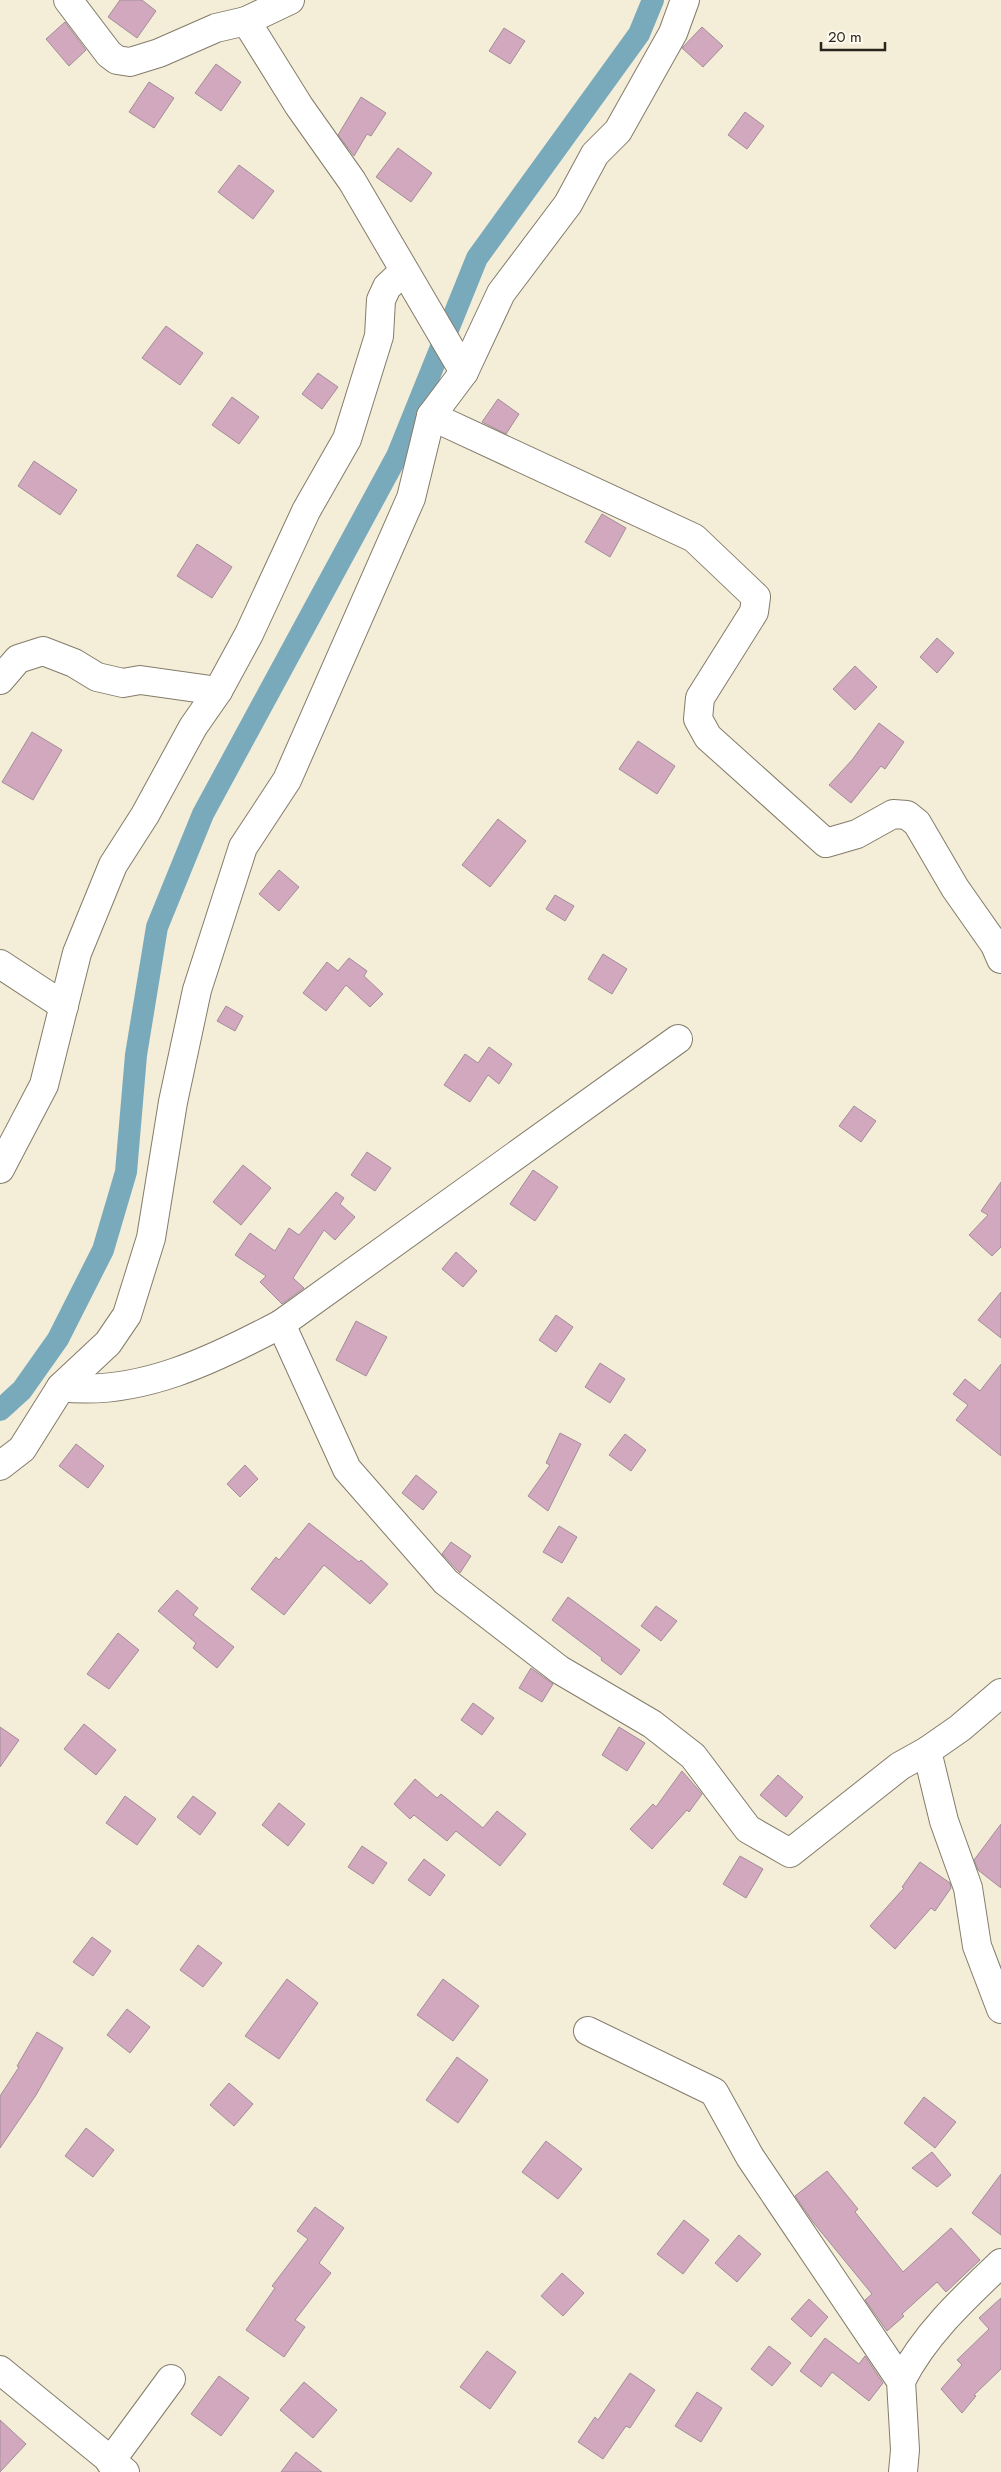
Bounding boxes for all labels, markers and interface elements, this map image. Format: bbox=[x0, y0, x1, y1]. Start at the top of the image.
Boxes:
scale bar bbox=[821, 20, 885, 52]
text: 20 m bbox=[828, 26, 862, 48]

